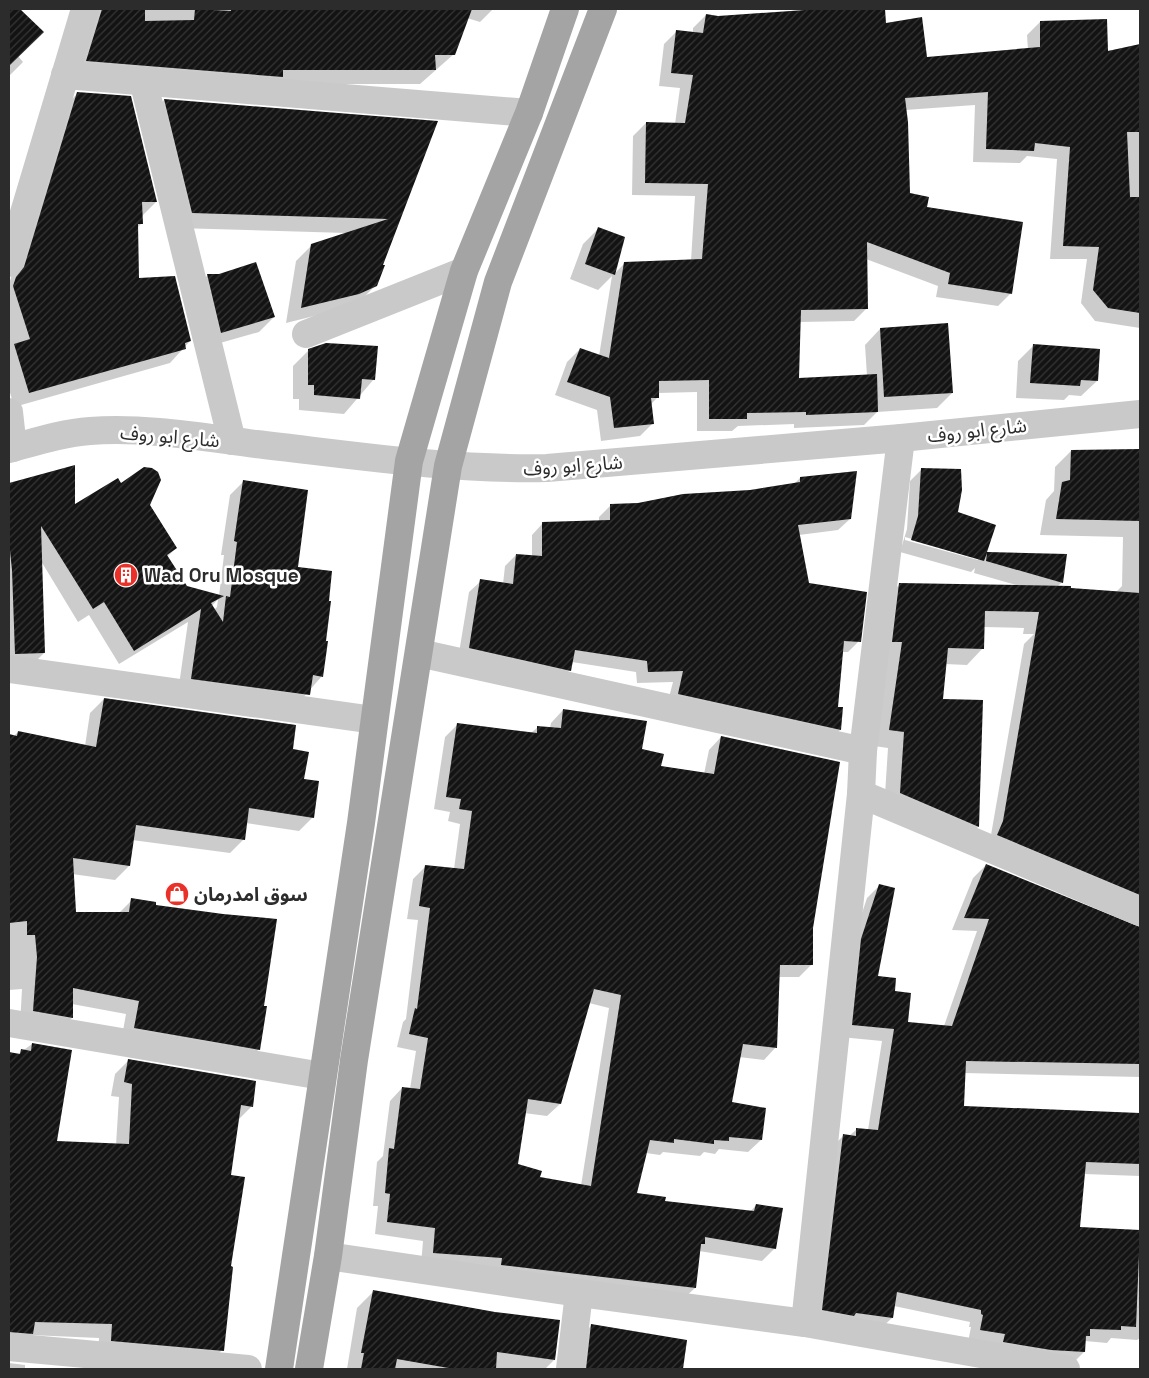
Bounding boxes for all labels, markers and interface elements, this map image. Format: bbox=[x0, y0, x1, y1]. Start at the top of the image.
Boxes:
street label: شارع ابو روف bbox=[926, 413, 1028, 449]
street label: شارع ابو روف bbox=[119, 420, 221, 454]
street label: شارع ابو روف bbox=[523, 450, 624, 482]
building icon: Wad Oru Mosque bbox=[113, 562, 139, 588]
place label: Wad Oru Mosque bbox=[144, 563, 299, 588]
shop icon: سوق امدرمان bbox=[164, 881, 190, 907]
place label: سوق امدرمان bbox=[194, 882, 308, 907]

